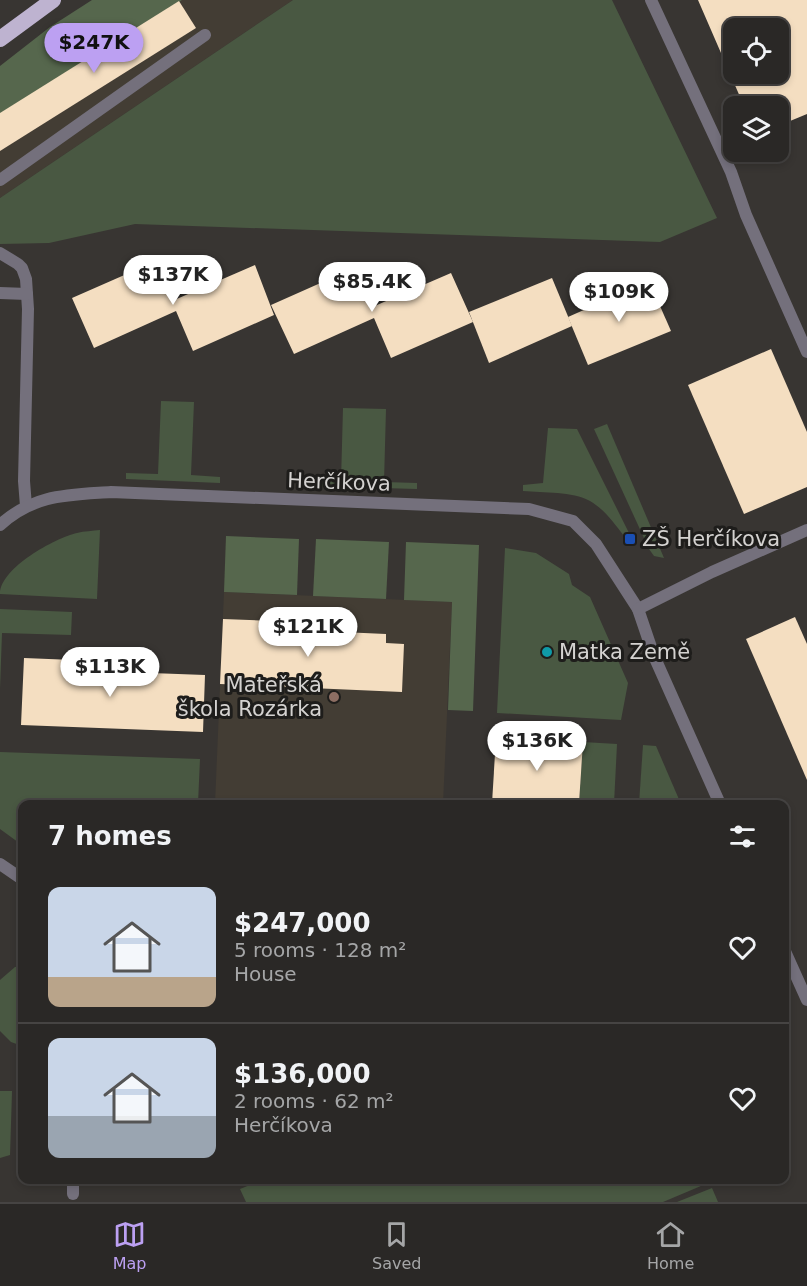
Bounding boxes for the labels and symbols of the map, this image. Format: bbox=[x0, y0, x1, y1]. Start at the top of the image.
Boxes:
pin: $247K bbox=[52, 23, 136, 74]
pin: $137K bbox=[131, 255, 215, 306]
pin: $85.4K bbox=[323, 262, 421, 313]
pin: $109K bbox=[577, 272, 661, 323]
street label: Herčíkova bbox=[287, 468, 391, 496]
place label: ZŠ Herčíkova bbox=[642, 526, 780, 551]
marker: ZŠ Herčíkova bbox=[623, 532, 637, 546]
pin: $121K bbox=[266, 607, 350, 658]
place label: Matka Země bbox=[559, 640, 690, 664]
marker: Matka Země bbox=[540, 645, 554, 659]
pin: $113K bbox=[68, 647, 152, 698]
place label: Mateřská škola Rozárka bbox=[178, 673, 322, 721]
marker: Mateřská škola Rozárka bbox=[327, 690, 341, 704]
pin: $136K bbox=[495, 721, 579, 772]

